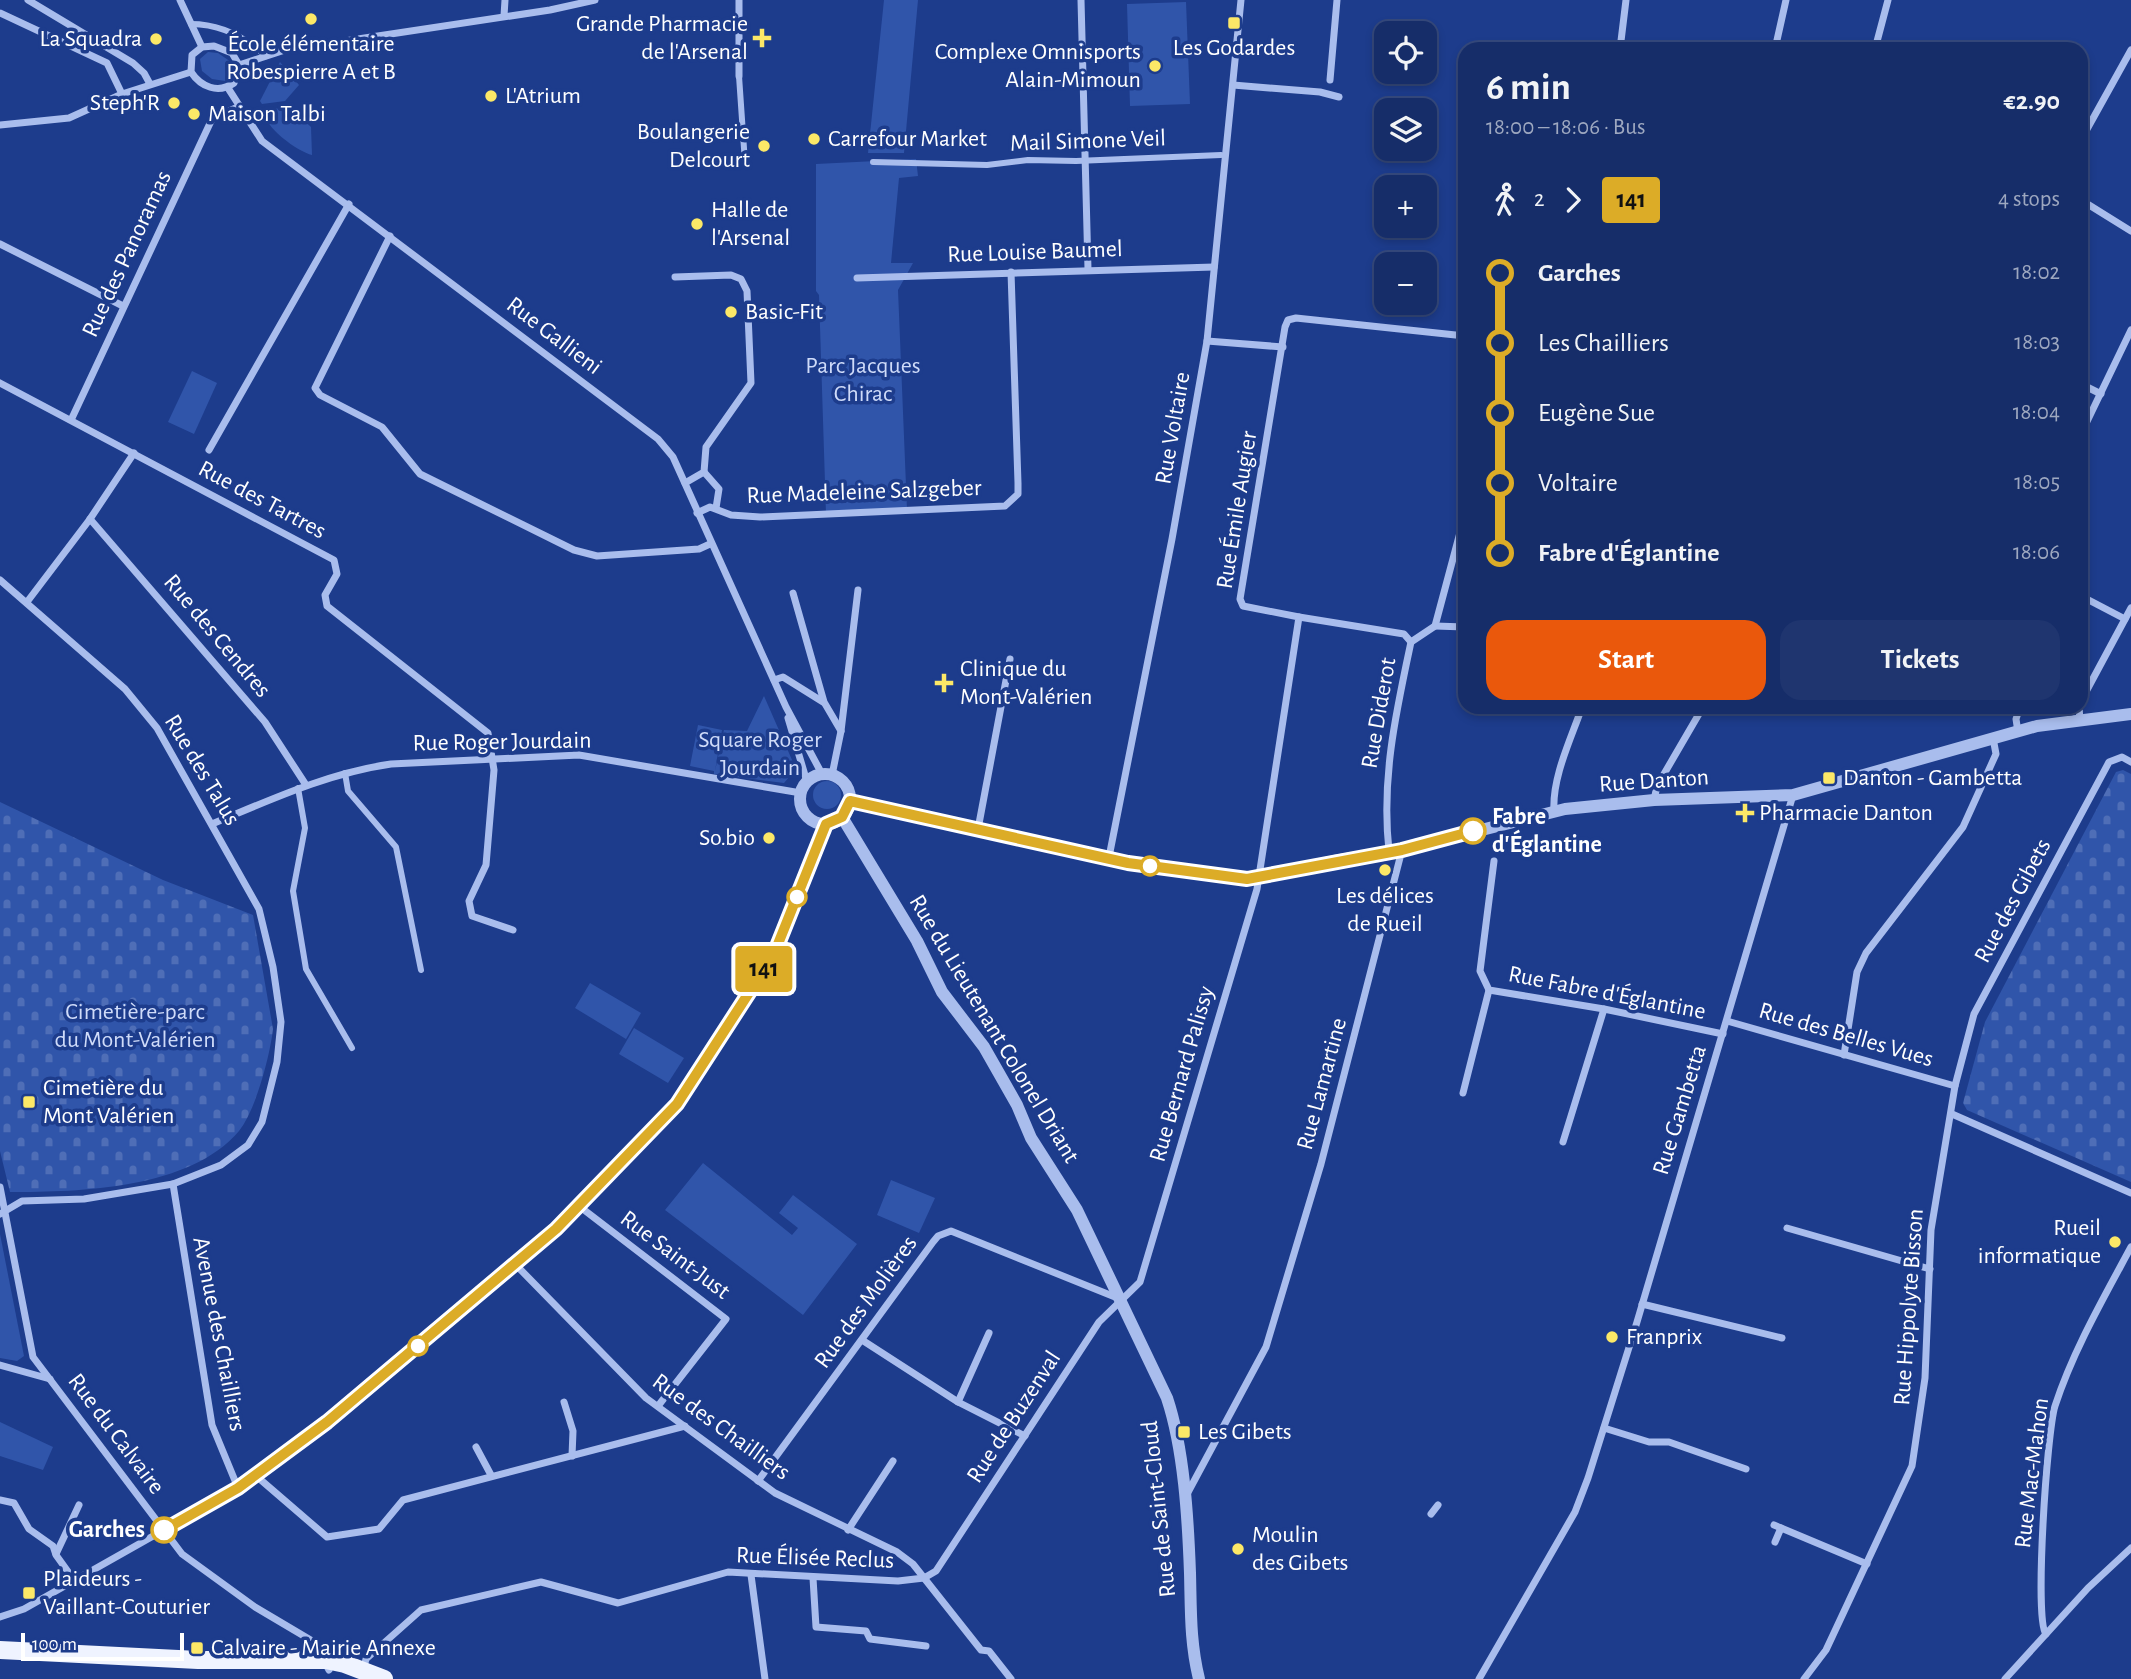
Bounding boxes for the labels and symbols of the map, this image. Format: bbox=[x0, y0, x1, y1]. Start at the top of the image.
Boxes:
marker: École élémentaire Robespierre A et B bbox=[303, 11, 319, 27]
place label: Grande Pharmacie de l'Arsenal bbox=[576, 12, 748, 64]
marker: Les Godardes bbox=[1226, 15, 1242, 31]
place label: La Squadra bbox=[40, 27, 142, 51]
place label: École élémentaire Robespierre A et B bbox=[226, 30, 396, 84]
marker: Grande Pharmacie de l'Arsenal bbox=[754, 30, 770, 46]
marker: La Squadra bbox=[148, 31, 164, 47]
place label: Les Godardes bbox=[1173, 36, 1295, 60]
place label: Complexe Omnisports Alain-Mimoun bbox=[935, 40, 1141, 92]
marker: Complexe Omnisports Alain-Mimoun bbox=[1147, 58, 1163, 74]
place label: L'Atrium bbox=[505, 84, 581, 108]
marker: L'Atrium bbox=[483, 88, 499, 104]
place label: Steph'R bbox=[90, 91, 160, 115]
marker: Steph'R bbox=[166, 95, 182, 111]
place label: Maison Talbi bbox=[208, 102, 326, 126]
marker: Maison Talbi bbox=[186, 106, 202, 122]
place label: Boulangerie Delcourt bbox=[637, 120, 750, 172]
street label: Mail Simone Veil bbox=[1010, 126, 1166, 156]
place label: Carrefour Market bbox=[828, 127, 987, 151]
marker: Carrefour Market bbox=[806, 131, 822, 147]
marker: Boulangerie Delcourt bbox=[756, 138, 772, 154]
street label: Rue des Panoramas bbox=[78, 167, 176, 341]
place label: Halle de l'Arsenal bbox=[711, 198, 790, 250]
marker: Halle de l'Arsenal bbox=[689, 216, 705, 232]
street label: Rue Louise Baumel bbox=[947, 237, 1123, 267]
street label: Rue Gallieni bbox=[502, 293, 606, 379]
place label: Basic-Fit bbox=[745, 300, 823, 324]
marker: Basic-Fit bbox=[723, 304, 739, 320]
park label: Parc Jacques Chirac bbox=[805, 354, 921, 406]
street label: Rue Voltaire bbox=[1151, 370, 1195, 486]
street label: Rue Émile Augier bbox=[1211, 429, 1261, 591]
street label: Rue des Tartres bbox=[194, 456, 330, 544]
street label: Rue Madeleine Salzgeber bbox=[746, 476, 982, 508]
street label: Rue des Cendres bbox=[159, 570, 275, 702]
street label: Rue Diderot bbox=[1357, 655, 1401, 770]
place label: Clinique du Mont-Valérien bbox=[960, 657, 1092, 709]
marker: Clinique du Mont-Valérien bbox=[934, 673, 954, 693]
street label: Rue des Talus bbox=[160, 710, 244, 830]
street label: Rue Roger Jourdain bbox=[412, 728, 592, 756]
park label: Square Roger Jourdain bbox=[698, 728, 822, 780]
street label: Rue Danton bbox=[1598, 765, 1710, 797]
place label: Danton - Gambetta bbox=[1843, 766, 2022, 790]
marker: Danton - Gambetta bbox=[1821, 770, 1837, 786]
place label: Pharmacie Danton bbox=[1759, 801, 1933, 825]
place label: Fabre d'Églantine bbox=[1492, 805, 1602, 857]
marker: Pharmacie Danton bbox=[1737, 805, 1753, 821]
marker: Fabre d'Églantine bbox=[1460, 818, 1486, 844]
place label: So.bio bbox=[699, 826, 755, 850]
marker: So.bio bbox=[761, 830, 777, 846]
street label: Rue des Gibets bbox=[1970, 835, 2056, 967]
unlabelled marker bbox=[1140, 856, 1160, 876]
marker: Les délices de Rueil bbox=[1377, 862, 1393, 878]
place label: Les délices de Rueil bbox=[1336, 884, 1434, 936]
unlabelled marker bbox=[787, 887, 807, 907]
street label: Rue du Lieutenant Colonel Driant bbox=[904, 891, 1084, 1167]
line badge: 141 bbox=[724, 946, 804, 992]
street label: Rue Fabre d'Églantine bbox=[1506, 960, 1708, 1024]
street label: Rue Bernard Palissy bbox=[1145, 983, 1219, 1165]
street label: Rue des Belles Vues bbox=[1756, 999, 1936, 1071]
park label: Cimetière-parc du Mont-Valérien bbox=[54, 1000, 216, 1052]
street label: Rue Lamartine bbox=[1293, 1015, 1351, 1153]
street label: Rue Gambetta bbox=[1649, 1042, 1711, 1178]
place label: Cimetière du Mont Valérien bbox=[43, 1076, 174, 1128]
marker: Cimetière du Mont Valérien bbox=[21, 1094, 37, 1110]
street label: Rue Saint-Just bbox=[616, 1206, 734, 1304]
street label: Rue Hippolyte Bisson bbox=[1890, 1208, 1928, 1406]
place label: Rueil informatique bbox=[1978, 1216, 2101, 1268]
street label: Rue des Molières bbox=[810, 1231, 922, 1373]
marker: Rueil informatique bbox=[2107, 1234, 2123, 1250]
street label: Avenue des Chailliers bbox=[188, 1235, 250, 1433]
place label: Franprix bbox=[1626, 1325, 1703, 1349]
marker: Franprix bbox=[1604, 1329, 1620, 1345]
unlabelled marker bbox=[408, 1336, 428, 1356]
street label: Rue de Buzenval bbox=[963, 1347, 1065, 1487]
street label: Rue du Calvaire bbox=[63, 1369, 169, 1499]
street label: Rue des Chailliers bbox=[648, 1369, 794, 1485]
street label: Rue Mac-Mahon bbox=[2011, 1396, 2053, 1550]
street label: Rue de Saint-Cloud bbox=[1138, 1420, 1180, 1598]
place label: Les Gibets bbox=[1198, 1420, 1292, 1444]
marker: Les Gibets bbox=[1176, 1424, 1192, 1440]
marker: Garches bbox=[151, 1517, 177, 1543]
place label: Garches bbox=[69, 1518, 145, 1542]
place label: Moulin des Gibets bbox=[1252, 1523, 1348, 1575]
street label: Rue Élisée Reclus bbox=[736, 1541, 895, 1573]
marker: Moulin des Gibets bbox=[1230, 1541, 1246, 1557]
place label: Plaideurs - Vaillant-Couturier bbox=[43, 1567, 210, 1619]
marker: Plaideurs - Vaillant-Couturier bbox=[21, 1585, 37, 1601]
scale bar bbox=[21, 1630, 184, 1662]
place label: Calvaire - Mairie Annexe bbox=[211, 1636, 436, 1660]
marker: Calvaire - Mairie Annexe bbox=[189, 1640, 205, 1656]

